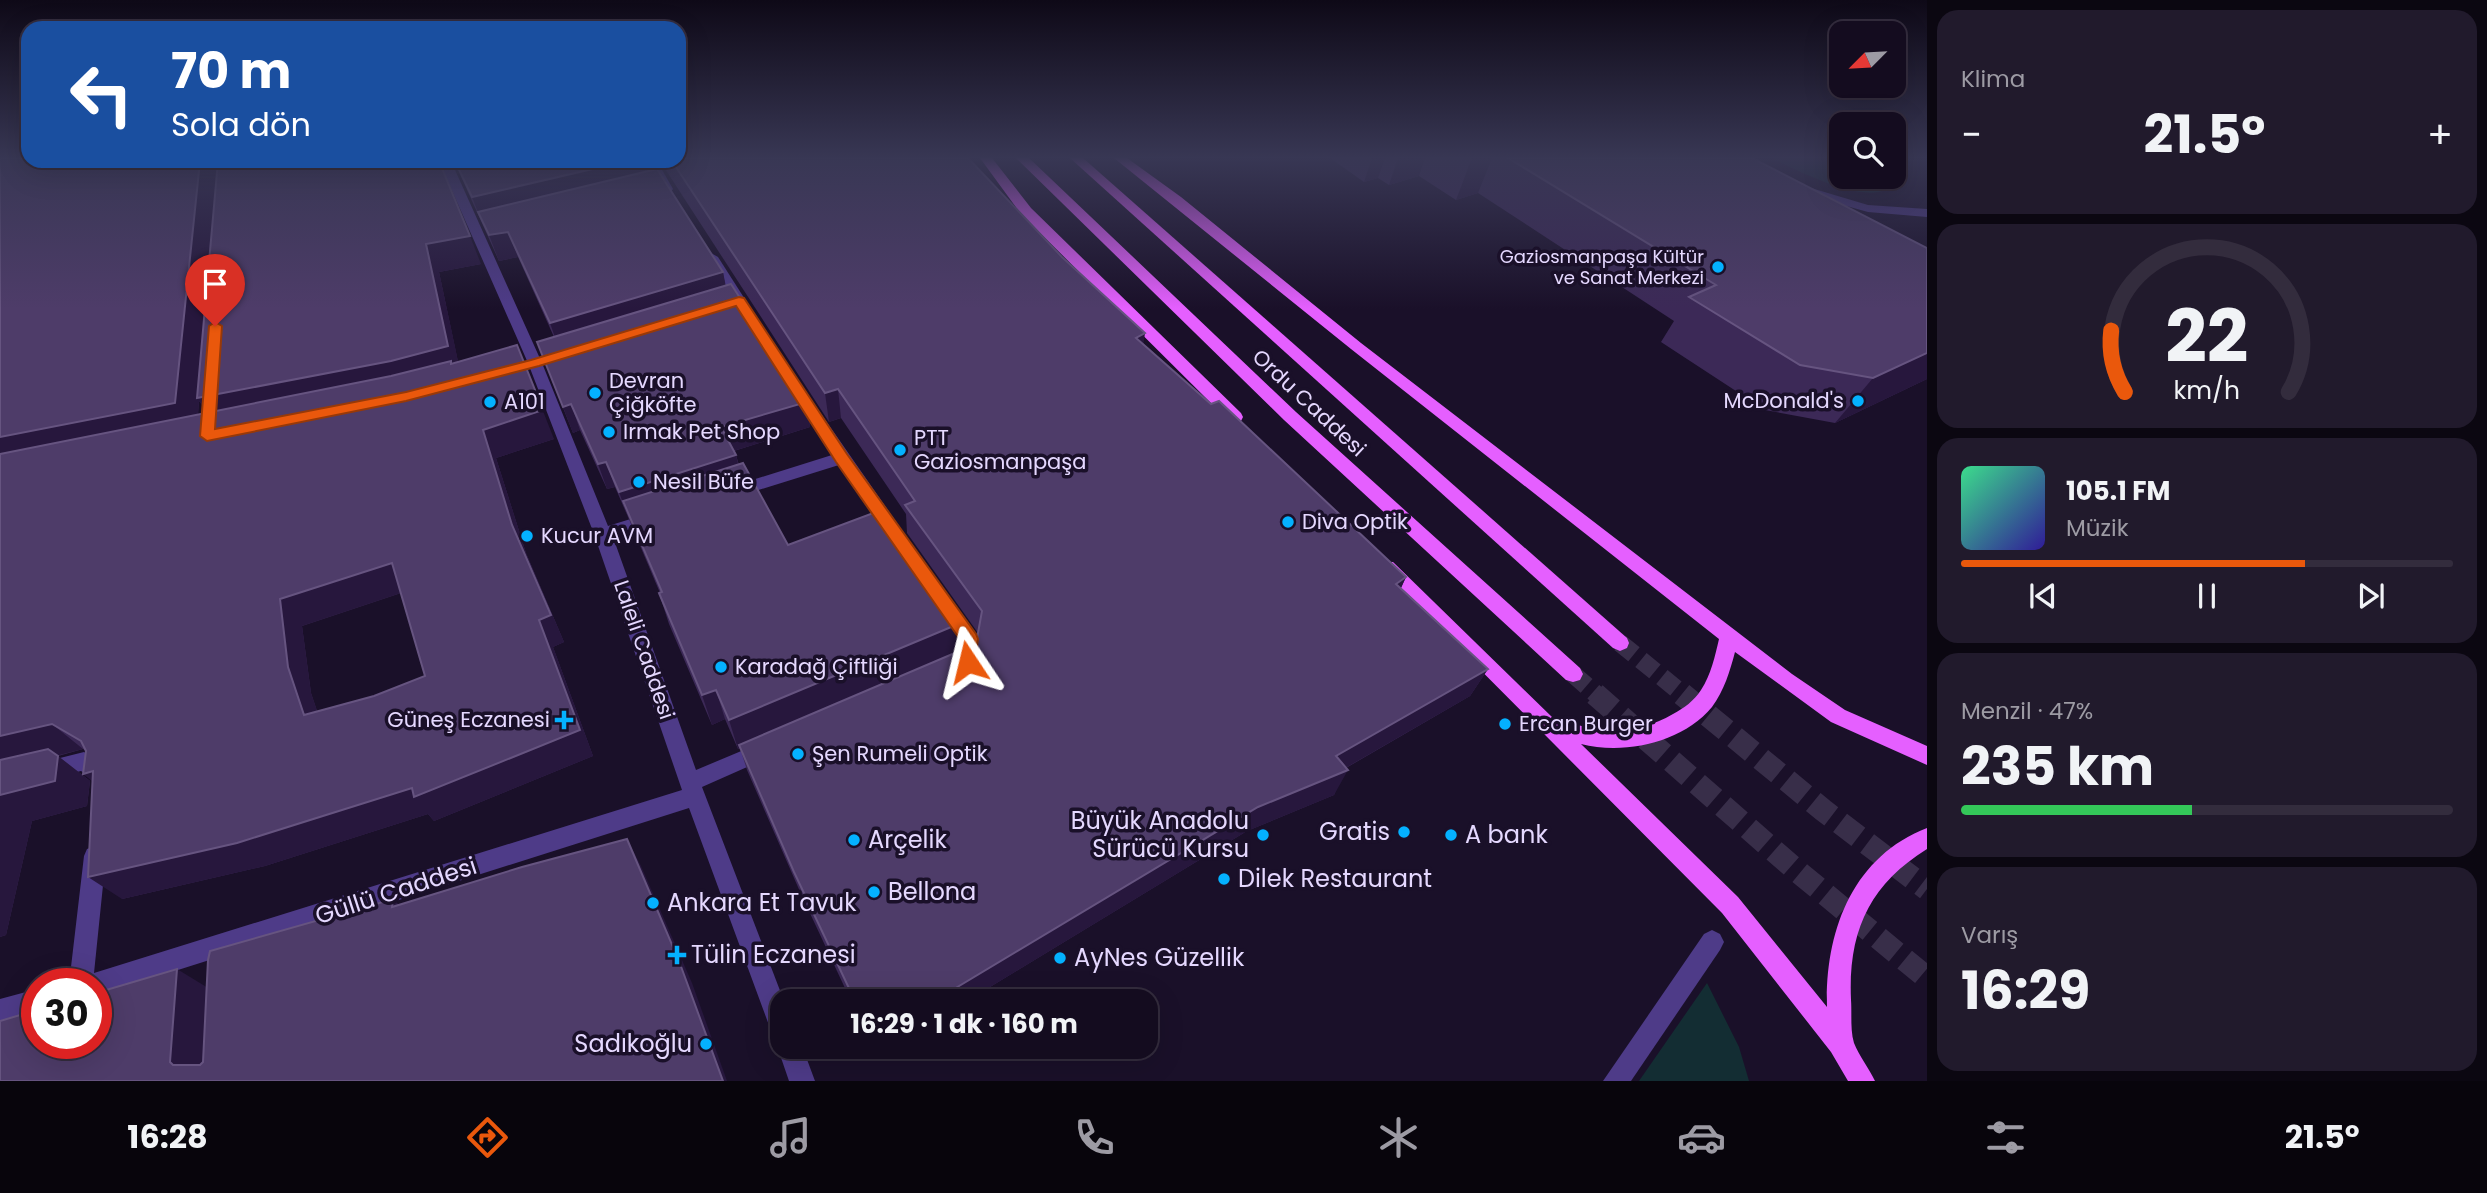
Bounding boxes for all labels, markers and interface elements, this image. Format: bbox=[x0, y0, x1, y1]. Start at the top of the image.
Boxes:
north arrow bbox=[1829, 21, 1906, 98]
map controls bbox=[1829, 21, 1906, 189]
text: 70 m bbox=[171, 37, 291, 105]
icon: left bbox=[56, 49, 147, 140]
text: Klima bbox=[1961, 63, 2025, 95]
text: 21.5° bbox=[2144, 98, 2265, 171]
text: Sola dön bbox=[171, 102, 311, 147]
text: − bbox=[1961, 108, 1982, 161]
text: + bbox=[2427, 108, 2453, 161]
button: search bbox=[1829, 112, 1906, 189]
place label: Gaziosmanpaşa Kültür ve Sanat Merkezi bbox=[1500, 244, 1704, 290]
pin bbox=[185, 254, 245, 326]
marker: Gaziosmanpaşa Kültür ve Sanat Merkezi bbox=[1710, 259, 1726, 275]
icon: arrive bbox=[196, 265, 234, 303]
text: 22 bbox=[2165, 287, 2249, 388]
street label: Ordu Caddesi bbox=[1246, 342, 1372, 463]
place label: Devran Çiğköfte bbox=[609, 366, 696, 419]
text: km/h bbox=[2174, 373, 2240, 408]
marker: Devran Çiğköfte bbox=[587, 385, 603, 401]
place label: McDonald's bbox=[1724, 386, 1844, 415]
place label: A101 bbox=[504, 387, 545, 416]
marker: McDonald's bbox=[1850, 393, 1866, 409]
marker: A101 bbox=[482, 394, 498, 410]
place label: Irmak Pet Shop bbox=[623, 417, 780, 446]
place label: PTT Gaziosmanpaşa bbox=[914, 423, 1086, 476]
marker: Irmak Pet Shop bbox=[601, 424, 617, 440]
marker: PTT Gaziosmanpaşa bbox=[892, 442, 908, 458]
place label: Nesil Büfe bbox=[653, 467, 754, 496]
text: 105.1 FM bbox=[2066, 473, 2170, 509]
marker: Nesil Büfe bbox=[631, 474, 647, 490]
place label: Diva Optik bbox=[1302, 507, 1408, 536]
text: Müzik bbox=[2066, 512, 2129, 544]
marker: Diva Optik bbox=[1280, 514, 1296, 530]
place label: Kucur AVM bbox=[541, 521, 653, 550]
marker: Kucur AVM bbox=[519, 528, 535, 544]
street label: Laleli Caddesi bbox=[607, 576, 682, 723]
icon: previous bbox=[2024, 577, 2062, 615]
icon: pause bbox=[2188, 577, 2226, 615]
icon: next bbox=[2352, 577, 2390, 615]
position arrow bbox=[931, 625, 1005, 699]
place label: Karadağ Çiftliği bbox=[735, 652, 898, 681]
marker: Karadağ Çiftliği bbox=[713, 659, 729, 675]
text: Menzil · 47% bbox=[1961, 695, 2093, 727]
place label: Güneş Eczanesi bbox=[387, 705, 550, 734]
place label: Ercan Burger bbox=[1519, 709, 1653, 738]
marker: Güneş Eczanesi bbox=[556, 712, 572, 728]
marker: Ercan Burger bbox=[1497, 716, 1513, 732]
text: 235 km bbox=[1961, 730, 2154, 803]
place label: Şen Rumeli Optik bbox=[812, 739, 988, 768]
marker: Şen Rumeli Optik bbox=[790, 746, 806, 762]
place label: Büyük Anadolu Sürücü Kursu bbox=[1071, 804, 1249, 865]
place label: Gratis bbox=[1319, 815, 1390, 848]
place label: A bank bbox=[1465, 818, 1548, 851]
place label: Arçelik bbox=[868, 823, 947, 856]
marker: Gratis bbox=[1396, 824, 1412, 840]
marker: Büyük Anadolu Sürücü Kursu bbox=[1255, 827, 1271, 843]
marker: A bank bbox=[1443, 827, 1459, 843]
marker: Arçelik bbox=[846, 832, 862, 848]
street label: Güllü Caddesi bbox=[311, 849, 481, 932]
place label: Dilek Restaurant bbox=[1238, 862, 1432, 895]
marker: Dilek Restaurant bbox=[1216, 871, 1232, 887]
place label: Bellona bbox=[888, 875, 976, 908]
marker: Bellona bbox=[866, 884, 882, 900]
place label: Ankara Et Tavuk bbox=[667, 886, 857, 919]
marker: Ankara Et Tavuk bbox=[645, 895, 661, 911]
text: Varış bbox=[1961, 919, 2018, 951]
place label: Tülin Eczanesi bbox=[691, 938, 856, 971]
place label: AyNes Güzellik bbox=[1074, 941, 1245, 974]
marker: Tülin Eczanesi bbox=[669, 947, 685, 963]
marker: AyNes Güzellik bbox=[1052, 950, 1068, 966]
text: 16:29 bbox=[1961, 954, 2090, 1027]
speed limit sign: 30 bbox=[21, 968, 112, 1059]
text: 16:29 · 1 dk · 160 m bbox=[850, 1006, 1078, 1042]
place label: Sadıkoğlu bbox=[574, 1027, 692, 1060]
marker: Sadıkoğlu bbox=[698, 1036, 714, 1052]
icon: directions bbox=[463, 1113, 512, 1162]
icon: music bbox=[766, 1113, 815, 1162]
icon: phone bbox=[1070, 1113, 1119, 1162]
icon: climate bbox=[1374, 1113, 1423, 1162]
icon: car bbox=[1677, 1113, 1726, 1162]
icon: filters bbox=[1981, 1113, 2030, 1162]
text: 16:28 bbox=[127, 1114, 208, 1159]
text: 21.5° bbox=[2285, 1114, 2360, 1159]

